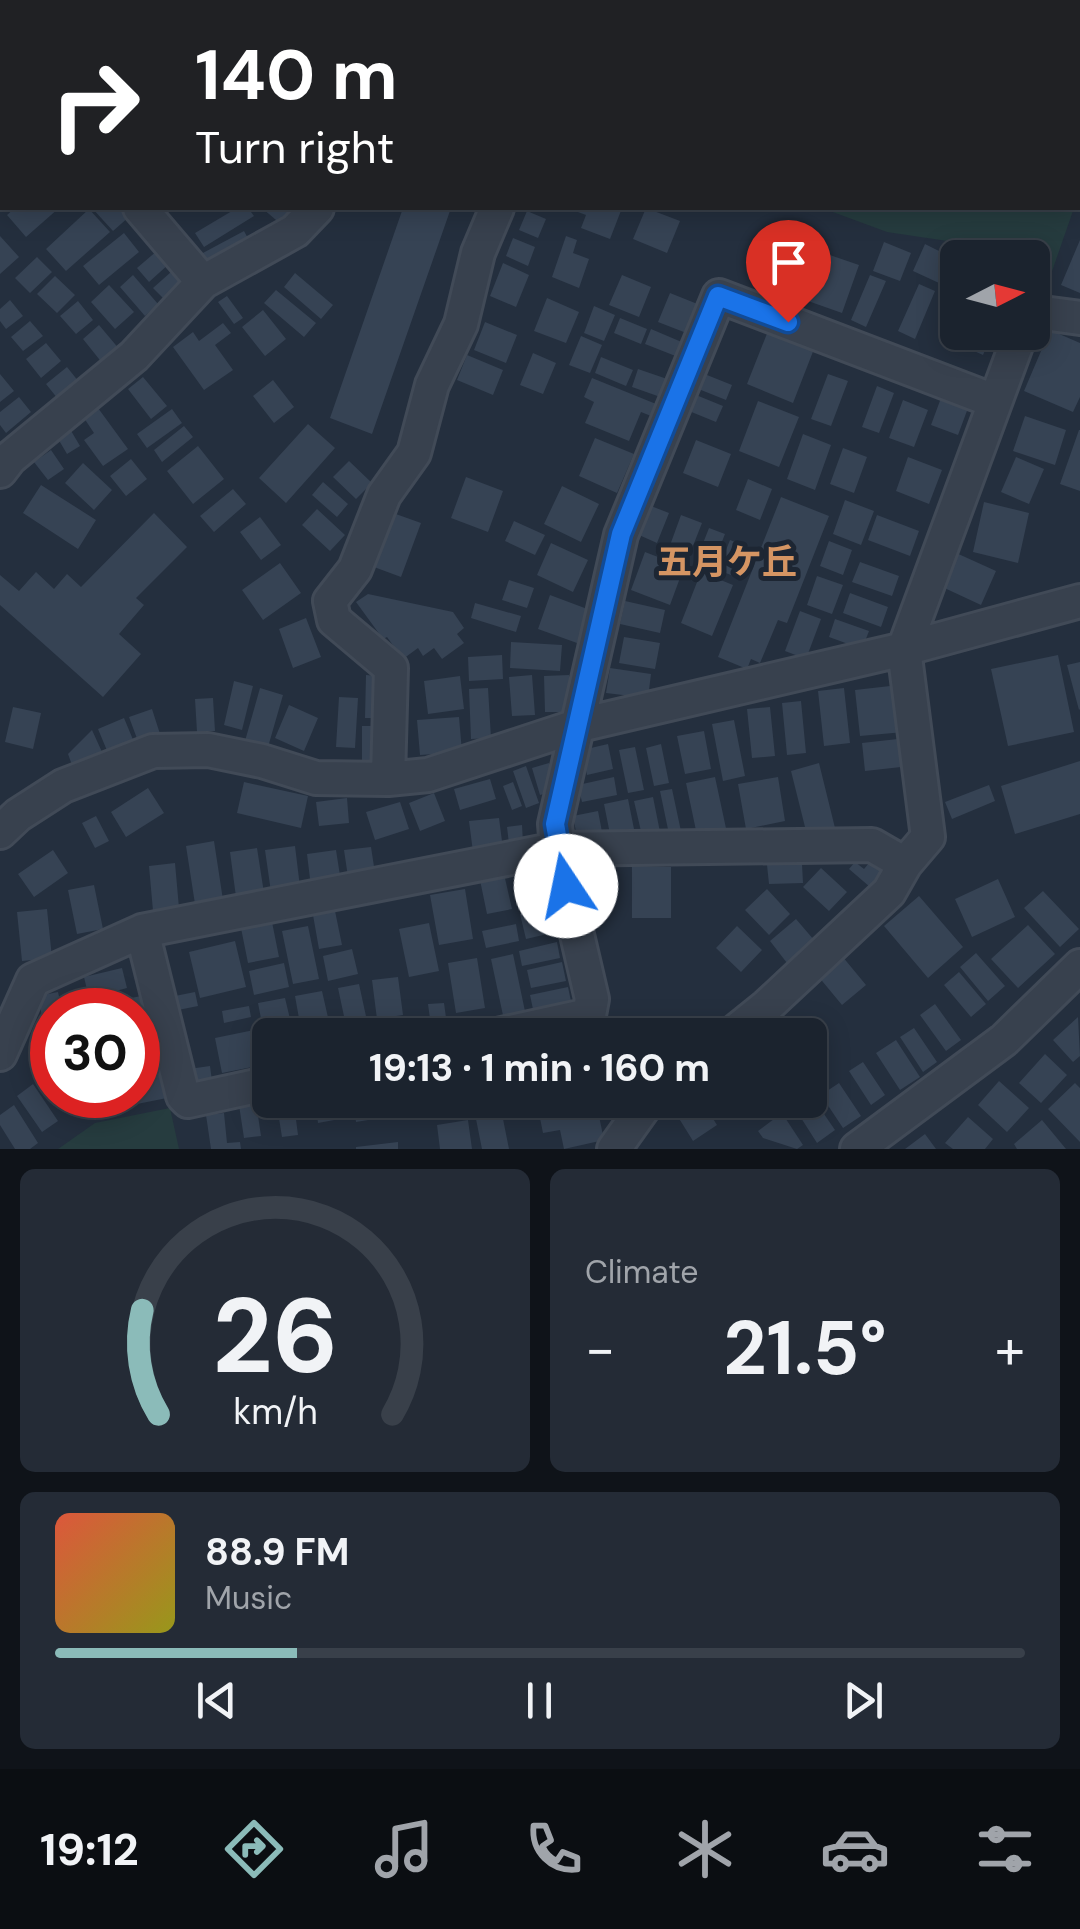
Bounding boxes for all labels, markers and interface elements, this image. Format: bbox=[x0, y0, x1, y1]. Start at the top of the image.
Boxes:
text: 140 m bbox=[195, 30, 398, 121]
icon: right bbox=[30, 40, 160, 170]
text: Turn right bbox=[195, 118, 394, 177]
pin bbox=[746, 220, 831, 323]
icon: arrive bbox=[761, 235, 816, 290]
north arrow bbox=[940, 240, 1050, 350]
map controls bbox=[940, 240, 1050, 350]
district label: 五月ケ丘 bbox=[657, 539, 797, 585]
position arrow bbox=[514, 834, 618, 938]
speed limit sign: 30 bbox=[30, 988, 160, 1118]
text: 19:13 · 1 min · 160 m bbox=[369, 1043, 710, 1093]
text: Climate bbox=[585, 1251, 699, 1293]
text: 26 bbox=[212, 1269, 338, 1404]
text: 21.5° bbox=[723, 1300, 887, 1397]
text: − bbox=[585, 1313, 615, 1385]
text: + bbox=[995, 1313, 1025, 1385]
text: km/h bbox=[233, 1389, 317, 1435]
text: 88.9 FM bbox=[205, 1527, 349, 1577]
text: Music bbox=[205, 1577, 292, 1619]
icon: previous bbox=[189, 1673, 244, 1728]
icon: pause bbox=[512, 1673, 567, 1728]
icon: next bbox=[836, 1673, 891, 1728]
icon: directions bbox=[219, 1814, 289, 1884]
icon: music bbox=[369, 1814, 439, 1884]
icon: phone bbox=[519, 1814, 589, 1884]
icon: climate bbox=[670, 1814, 740, 1884]
icon: car bbox=[820, 1814, 890, 1884]
icon: filters bbox=[970, 1814, 1040, 1884]
text: 19:12 bbox=[40, 1820, 139, 1879]

